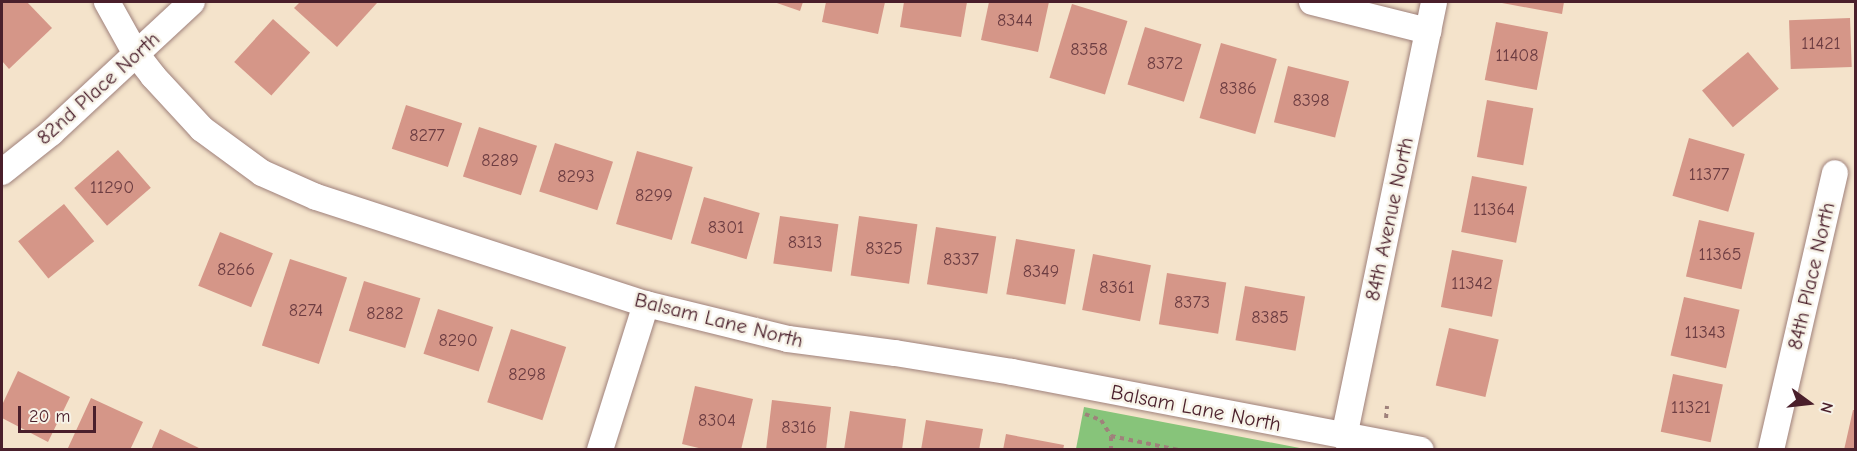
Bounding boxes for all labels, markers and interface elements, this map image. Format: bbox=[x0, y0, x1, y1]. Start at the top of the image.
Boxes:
house number: 8344 bbox=[997, 10, 1033, 32]
street label: 82nd Place North bbox=[31, 26, 165, 150]
house number: 11421 bbox=[1801, 33, 1841, 55]
house number: 8358 bbox=[1070, 39, 1108, 61]
house number: 11408 bbox=[1495, 45, 1539, 67]
house number: 8372 bbox=[1147, 53, 1183, 75]
house number: 8386 bbox=[1219, 78, 1257, 100]
house number: 8398 bbox=[1292, 90, 1330, 112]
house number: 8277 bbox=[409, 125, 445, 147]
street label: 84th Avenue North bbox=[1359, 135, 1419, 303]
house number: 8289 bbox=[481, 150, 519, 172]
house number: 11377 bbox=[1689, 164, 1729, 186]
house number: 8293 bbox=[557, 166, 595, 188]
house number: 11290 bbox=[90, 177, 134, 199]
house number: 8299 bbox=[635, 185, 673, 207]
house number: 11364 bbox=[1473, 199, 1515, 221]
street label: 84th Place North bbox=[1782, 200, 1840, 352]
house number: 8301 bbox=[708, 217, 744, 239]
house number: 8313 bbox=[788, 232, 822, 254]
house number: 8325 bbox=[865, 238, 903, 260]
house number: 11365 bbox=[1699, 244, 1741, 266]
house number: 8337 bbox=[943, 249, 979, 271]
house number: 8266 bbox=[217, 259, 255, 281]
house number: 8349 bbox=[1023, 261, 1059, 283]
house number: 11342 bbox=[1451, 273, 1493, 295]
house number: 8361 bbox=[1099, 277, 1135, 299]
street label: Balsam Lane North bbox=[632, 287, 806, 353]
house number: 8373 bbox=[1174, 292, 1210, 314]
house number: 8274 bbox=[289, 300, 323, 322]
house number: 8282 bbox=[366, 303, 404, 325]
house number: 8385 bbox=[1251, 307, 1289, 329]
house number: 11343 bbox=[1684, 322, 1726, 344]
house number: 8290 bbox=[438, 330, 478, 352]
house number: 8298 bbox=[508, 364, 546, 386]
north arrow bbox=[1779, 373, 1839, 433]
street label: Balsam Lane North bbox=[1109, 379, 1283, 437]
scale bar bbox=[21, 394, 99, 432]
house number: 11321 bbox=[1671, 397, 1711, 419]
text: N bbox=[1816, 400, 1836, 415]
text: 20 m bbox=[29, 406, 70, 427]
house number: 8304 bbox=[698, 410, 736, 432]
house number: 8316 bbox=[781, 417, 817, 439]

